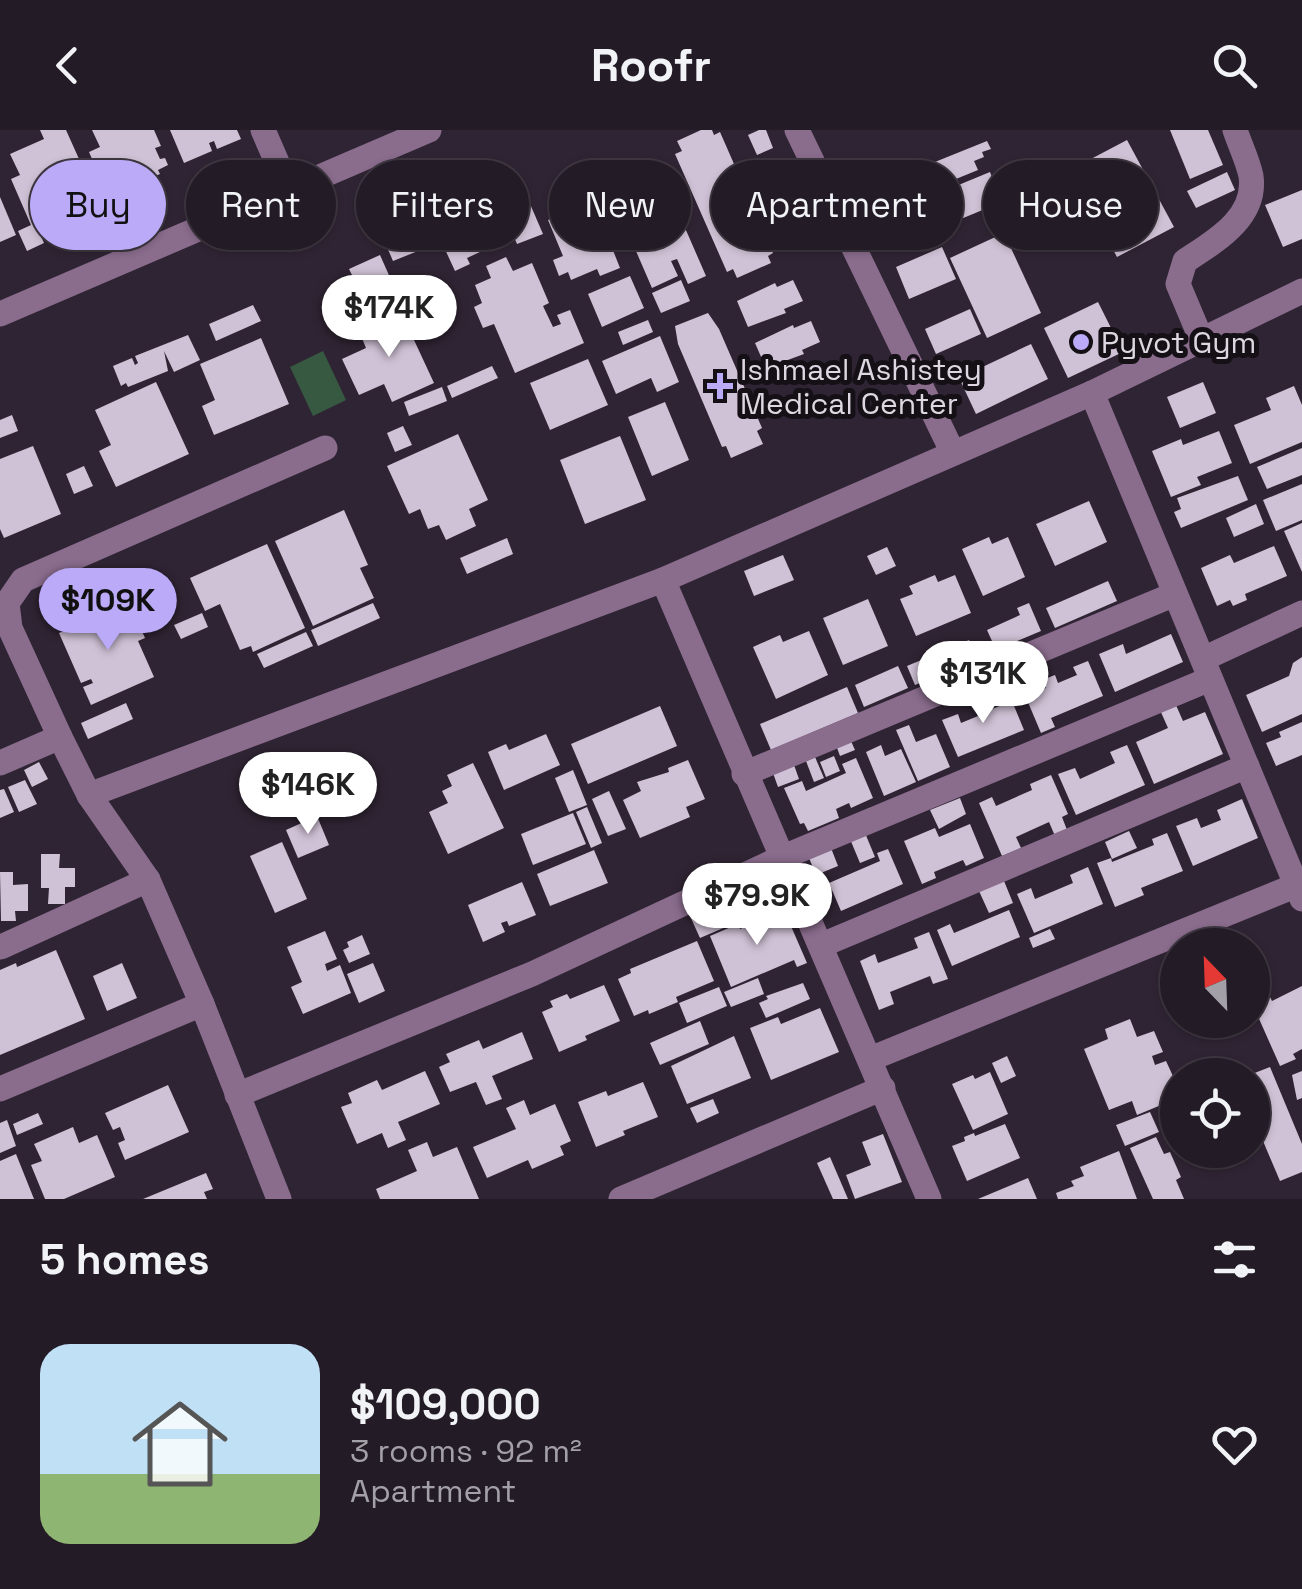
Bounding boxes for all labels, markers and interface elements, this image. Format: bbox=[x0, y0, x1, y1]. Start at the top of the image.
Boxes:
text: Roofr bbox=[591, 37, 711, 94]
icon: back bbox=[40, 38, 95, 93]
icon: search bbox=[1207, 38, 1262, 93]
chip: Buy bbox=[30, 160, 166, 250]
chip: Rent bbox=[186, 160, 336, 250]
chip: Filters bbox=[356, 160, 529, 250]
chip: New bbox=[549, 160, 691, 250]
chip: Apartment bbox=[711, 160, 963, 250]
chip: House bbox=[983, 160, 1158, 250]
pin: $174K bbox=[319, 275, 459, 360]
text: $174K bbox=[344, 287, 434, 327]
place label: Pyvot Gym bbox=[1101, 323, 1256, 362]
marker: Pyvot Gym bbox=[1070, 331, 1092, 353]
place label: Ishmael Ashistey Medical Center bbox=[740, 350, 982, 423]
marker: Ishmael Ashistey Medical Center bbox=[709, 375, 731, 397]
pin: $109K bbox=[38, 568, 178, 653]
text: $109K bbox=[61, 580, 155, 620]
pin: $131K bbox=[913, 641, 1053, 726]
text: $131K bbox=[939, 653, 1027, 693]
pin: $146K bbox=[238, 752, 378, 837]
text: $146K bbox=[261, 764, 355, 804]
pin: $79.9K bbox=[676, 863, 838, 948]
text: $79.9K bbox=[704, 875, 810, 915]
north arrow bbox=[1160, 928, 1270, 1038]
map controls bbox=[1160, 928, 1270, 1168]
button: locate bbox=[1160, 1058, 1270, 1168]
icon: filters bbox=[1207, 1232, 1262, 1287]
text: 5 homes bbox=[40, 1233, 210, 1286]
text: $109,000 bbox=[350, 1378, 541, 1431]
icon: home bbox=[120, 1384, 240, 1504]
icon: heart bbox=[1207, 1417, 1262, 1472]
text: 3 rooms · 92 m² bbox=[350, 1431, 582, 1471]
text: Apartment bbox=[350, 1471, 516, 1511]

